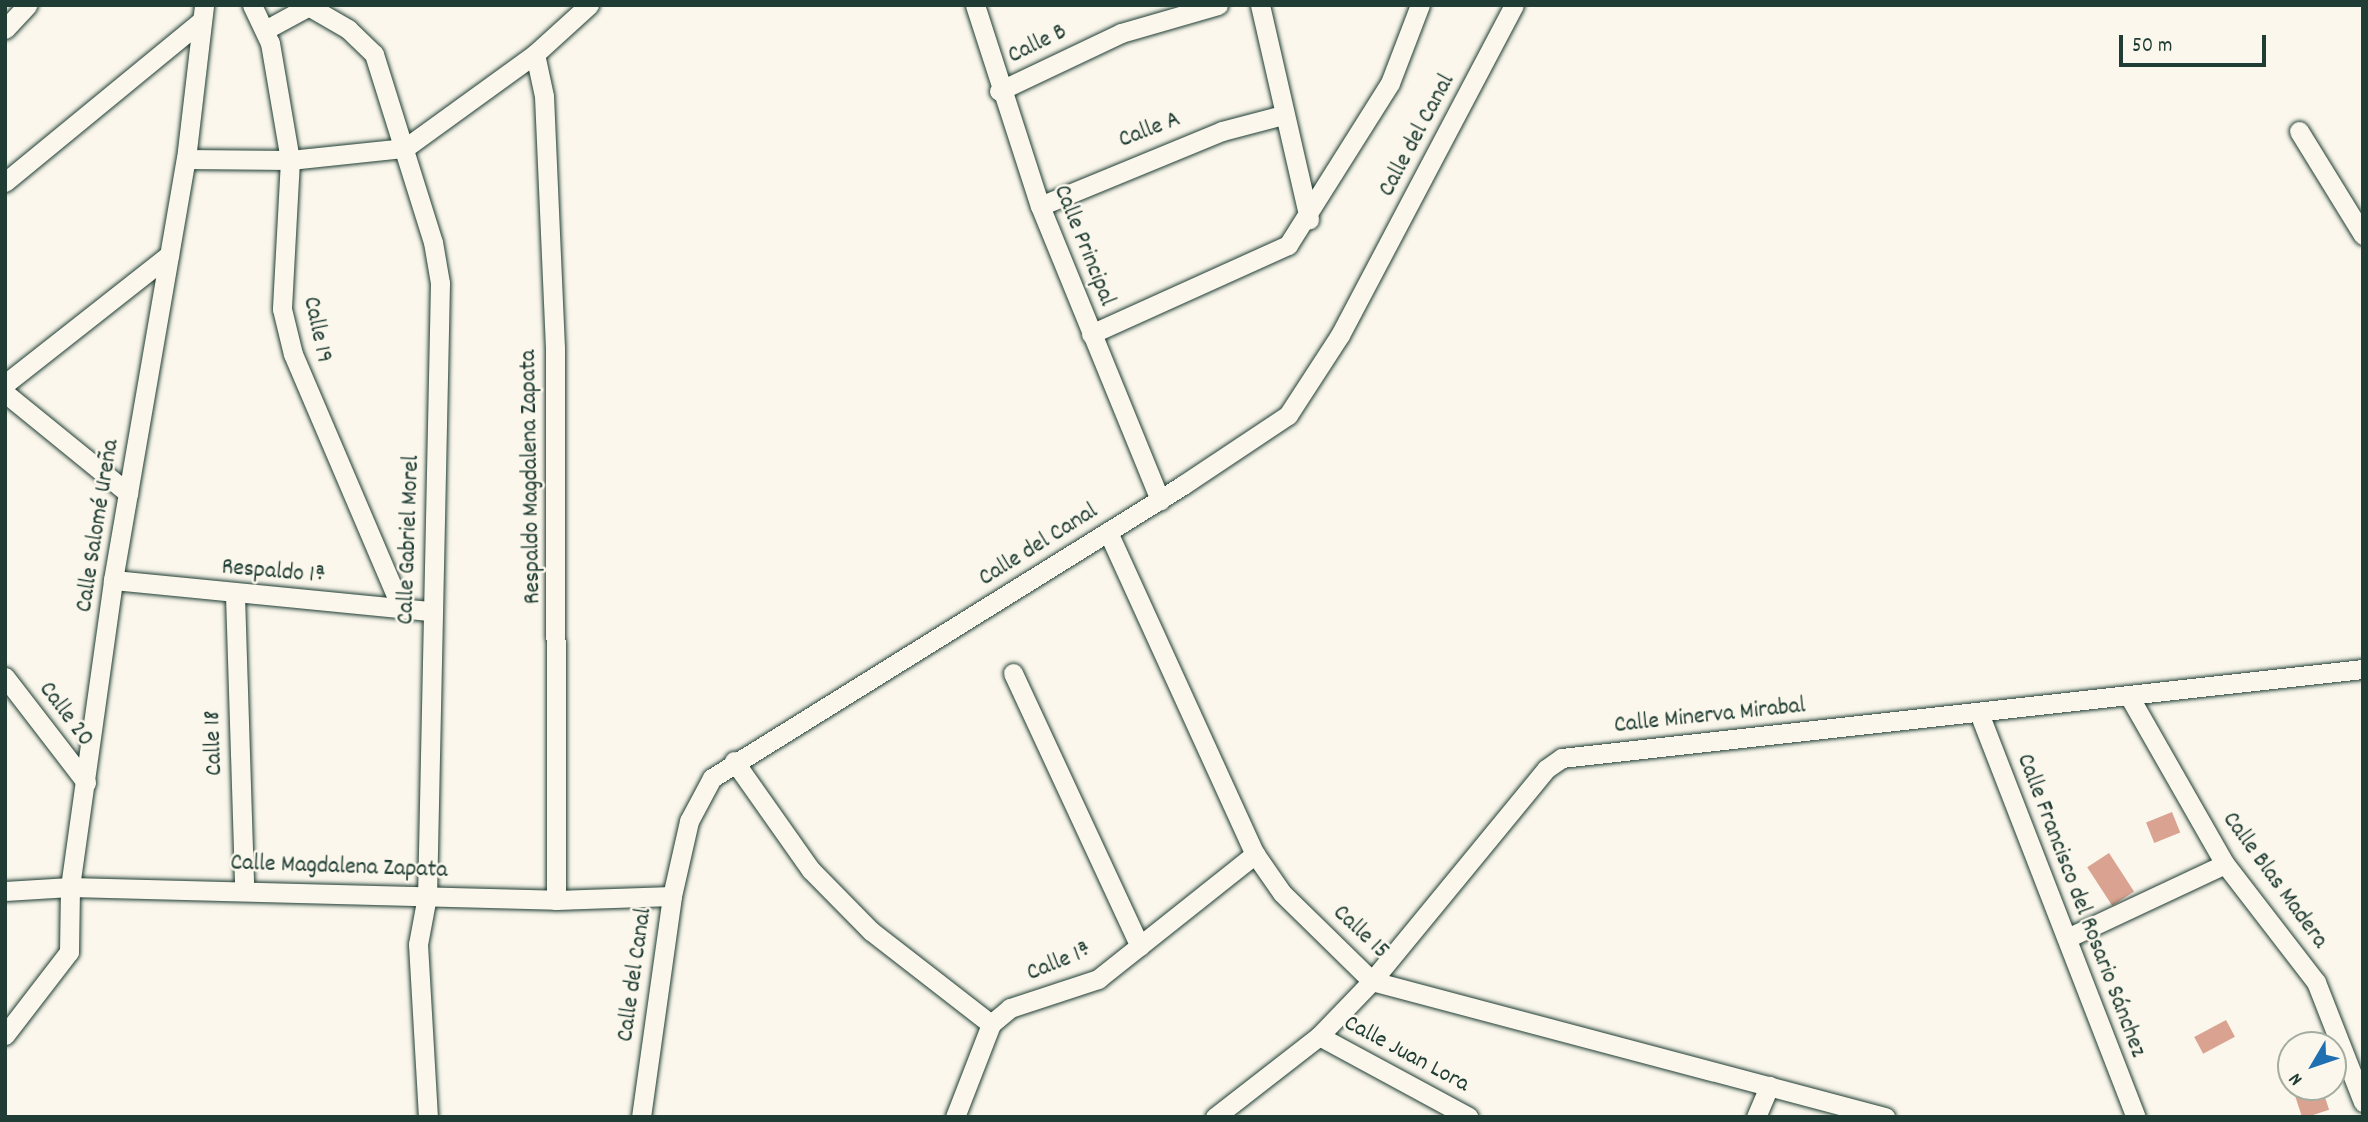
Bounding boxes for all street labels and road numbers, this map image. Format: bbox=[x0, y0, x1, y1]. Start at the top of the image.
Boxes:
street label: Calle B bbox=[1004, 18, 1072, 72]
street label: Calle del Canal bbox=[1374, 70, 1462, 202]
street label: Calle A bbox=[1115, 106, 1185, 156]
street label: Calle Principal bbox=[1046, 181, 1120, 311]
street label: Calle 19 bbox=[295, 294, 337, 366]
street label: Respaldo Magdalena Zapata bbox=[515, 349, 549, 605]
street label: Calle Salomé Ureña bbox=[71, 438, 127, 614]
street label: Calle Gabriel Morel bbox=[393, 455, 427, 625]
street label: Calle del Canal bbox=[974, 498, 1104, 594]
street label: Respaldo 1ª bbox=[220, 554, 328, 592]
street label: Calle 20 bbox=[31, 677, 99, 753]
street label: Calle Minerva Mirabal bbox=[1613, 693, 1807, 741]
street label: Calle 18 bbox=[199, 710, 231, 776]
street label: Calle Francisco del Rosario Sánchez bbox=[2009, 750, 2151, 1062]
street label: Calle Blas Madera bbox=[2215, 807, 2333, 955]
street label: Calle Magdalena Zapata bbox=[230, 850, 448, 886]
street label: Calle 15 bbox=[1326, 900, 1394, 966]
street label: Calle del Canal bbox=[612, 906, 660, 1044]
street label: Calle 1ª bbox=[1023, 937, 1097, 989]
street label: Calle Juan Lora bbox=[1338, 1010, 1474, 1100]

